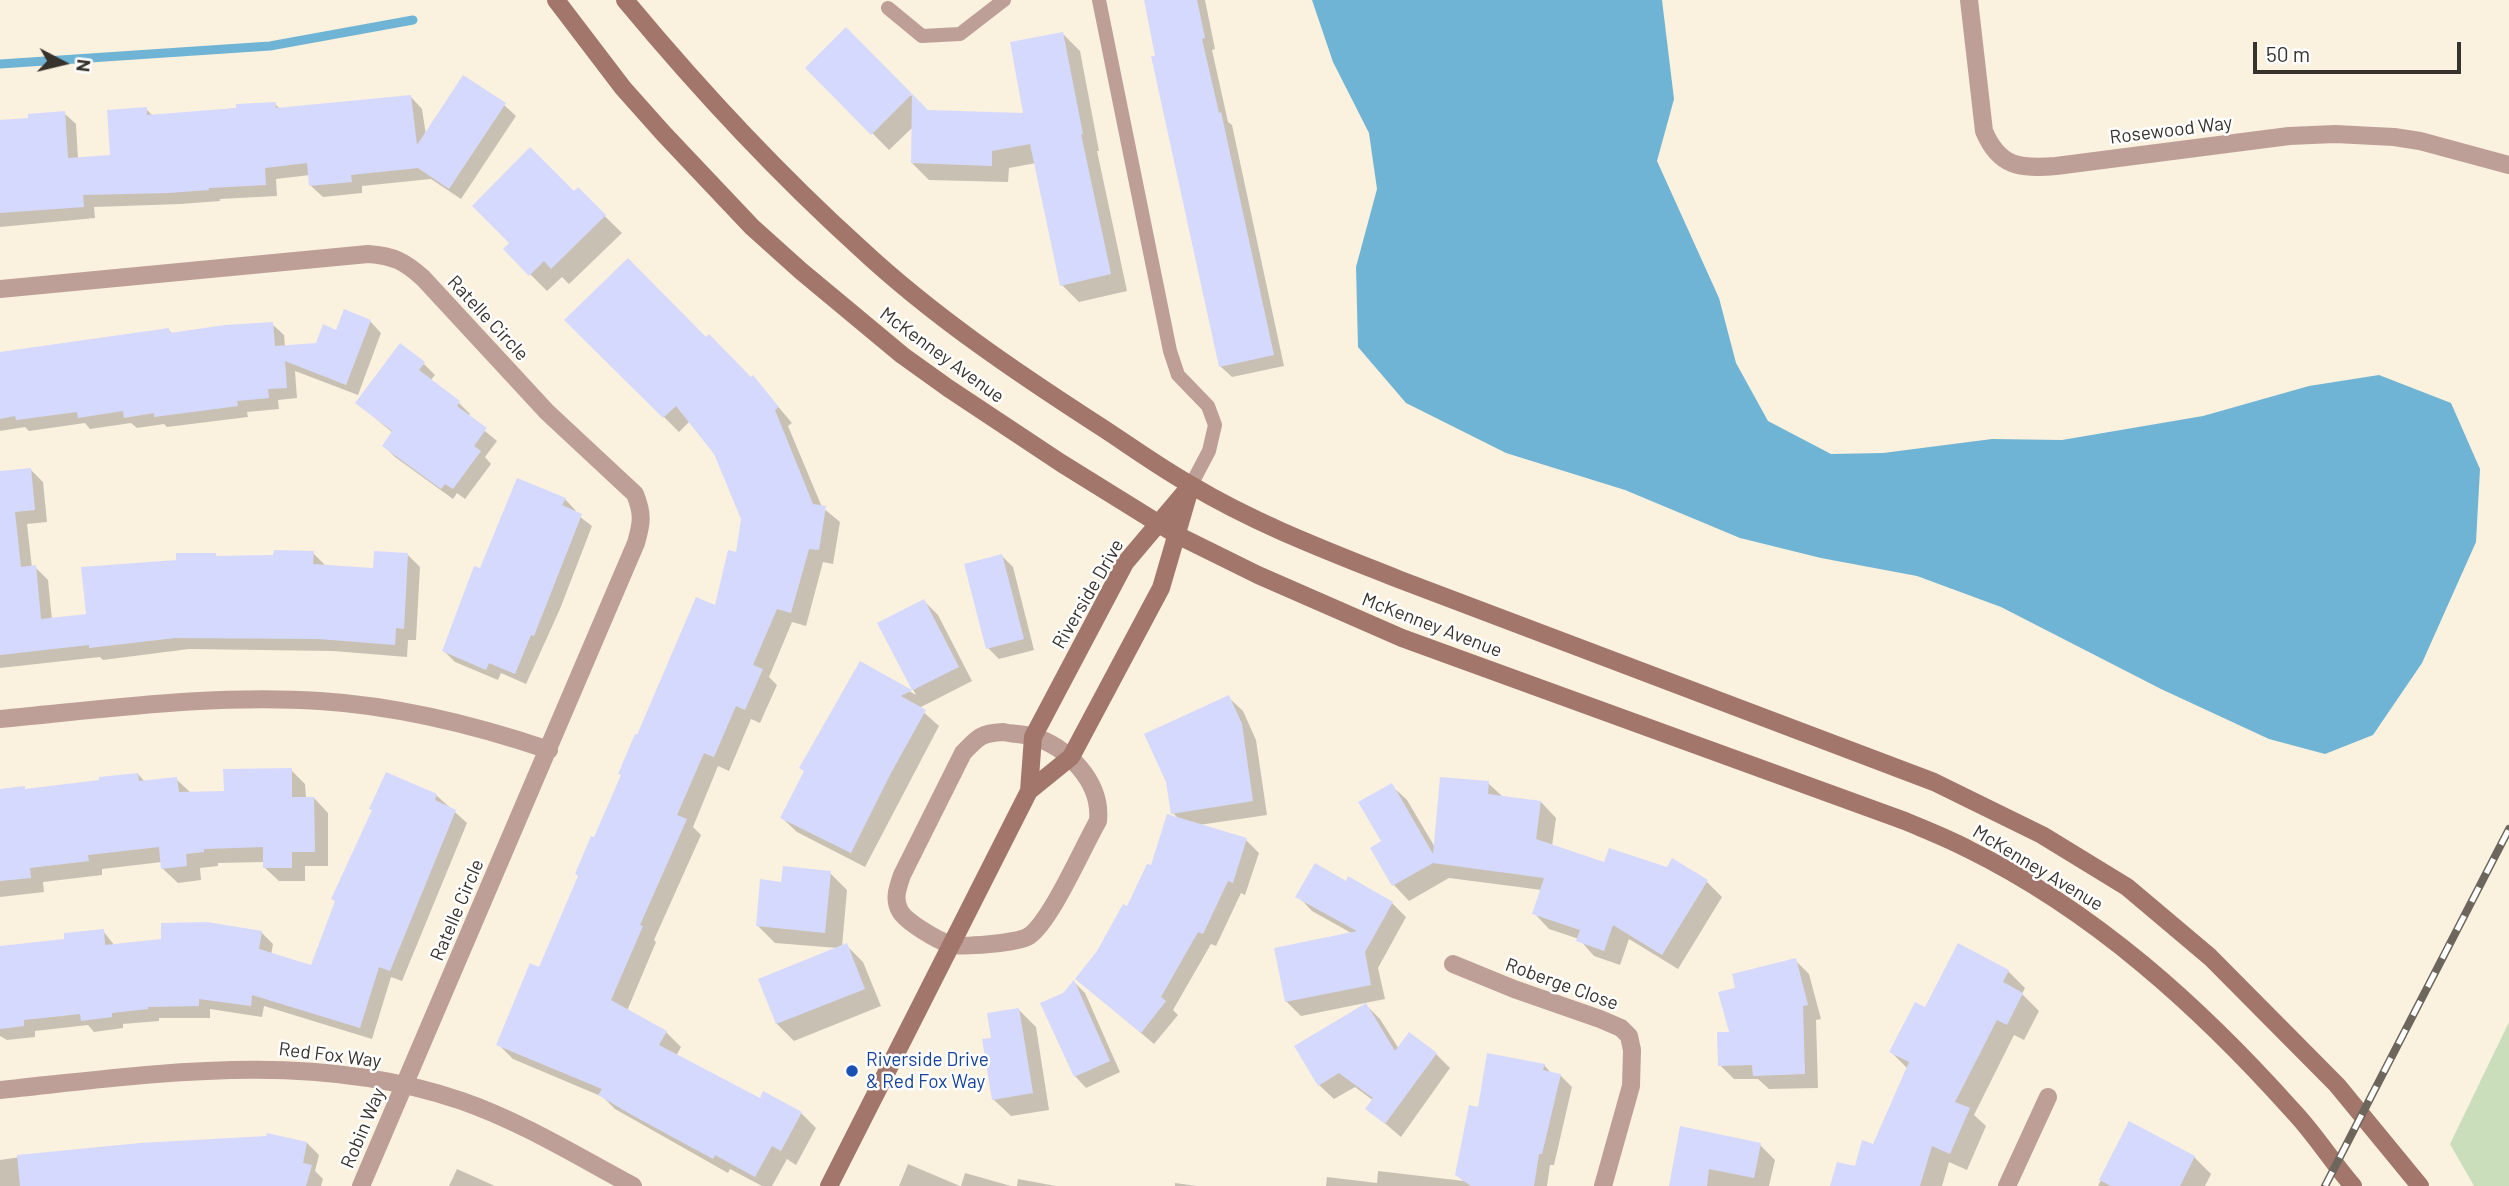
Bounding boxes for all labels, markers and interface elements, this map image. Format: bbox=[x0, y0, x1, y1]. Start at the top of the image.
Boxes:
north arrow bbox=[28, 28, 98, 98]
scale bar bbox=[2257, 28, 2465, 72]
text: 50 m bbox=[2266, 41, 2310, 66]
text: N bbox=[72, 58, 97, 73]
street label: Rosewood Way bbox=[2108, 111, 2234, 149]
street label: Ratelle Circle bbox=[443, 271, 533, 365]
street label: McKenney Avenue bbox=[875, 302, 1009, 408]
street label: Riverside Drive bbox=[1047, 535, 1129, 653]
street label: McKenney Avenue bbox=[1359, 588, 1505, 662]
street label: McKenney Avenue bbox=[1969, 820, 2107, 916]
street label: Ratelle Circle bbox=[425, 856, 489, 964]
street label: Roberge Close bbox=[1502, 953, 1622, 1015]
street label: Red Fox Way bbox=[277, 1037, 383, 1073]
place label: Riverside Drive & Red Fox Way bbox=[866, 1049, 989, 1093]
marker: Riverside Drive & Red Fox Way bbox=[844, 1063, 860, 1079]
street label: Robin Way bbox=[336, 1084, 390, 1172]

